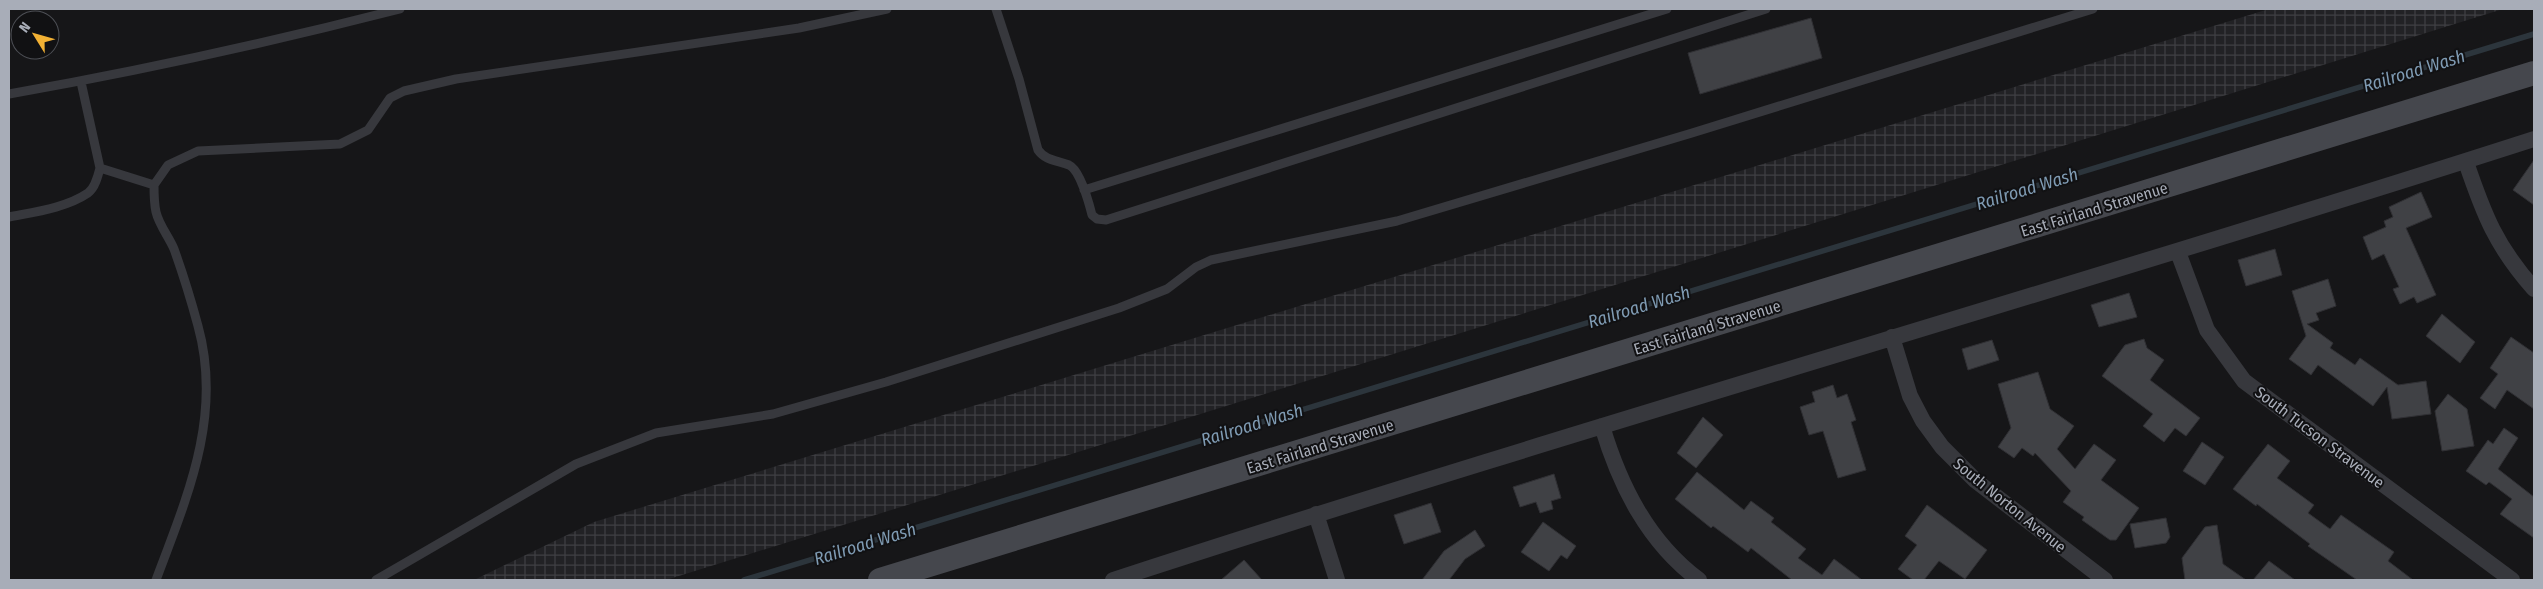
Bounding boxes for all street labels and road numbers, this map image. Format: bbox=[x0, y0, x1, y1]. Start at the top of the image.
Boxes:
street label: East Fairland Stravenue bbox=[2018, 178, 2170, 241]
street label: East Fairland Stravenue bbox=[1631, 296, 1783, 359]
street label: South Tucson Stravenue bbox=[2251, 383, 2388, 492]
street label: East Fairland Stravenue bbox=[1244, 415, 1396, 478]
street label: South Norton Avenue bbox=[1949, 454, 2070, 557]

